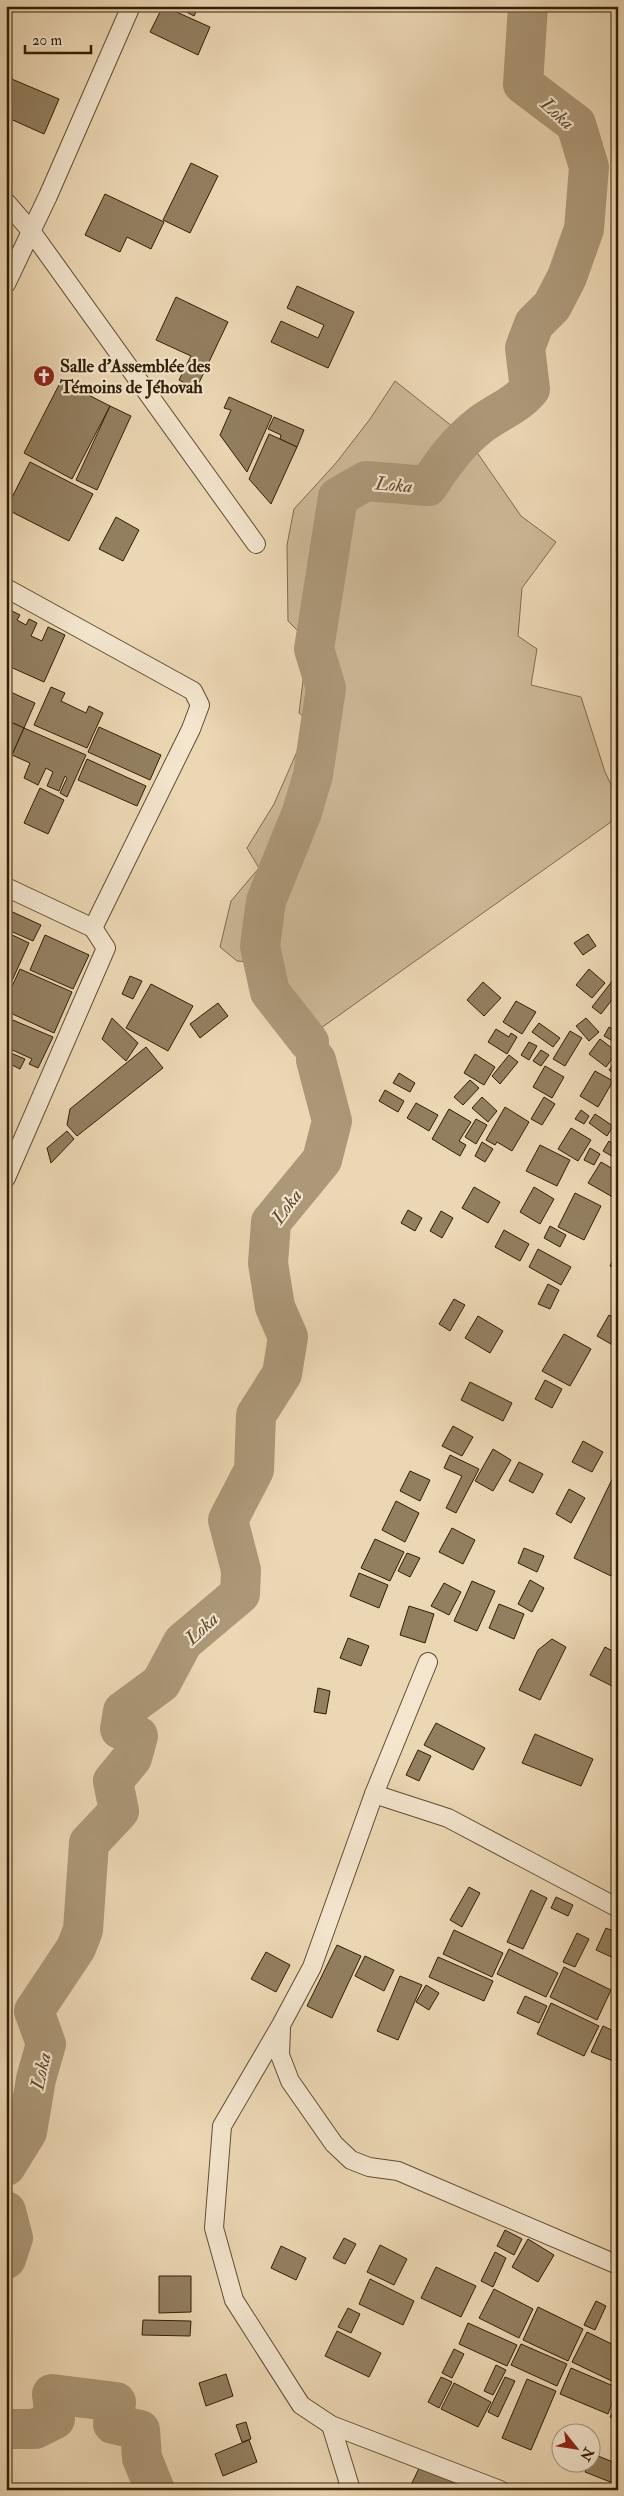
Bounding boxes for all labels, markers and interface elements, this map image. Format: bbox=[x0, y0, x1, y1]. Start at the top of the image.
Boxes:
scale bar bbox=[25, 22, 91, 54]
text: 20 m bbox=[32, 31, 62, 50]
water label: Loka bbox=[535, 92, 579, 135]
place label: Salle d'Assemblée des Témoins de Jéhovah bbox=[59, 355, 211, 399]
church icon: Salle d'Assemblée des Témoins de Jéhovah bbox=[32, 364, 56, 388]
water label: Loka bbox=[373, 471, 414, 499]
water label: Loka bbox=[266, 1184, 308, 1230]
water label: Loka bbox=[179, 1607, 224, 1651]
water label: Loka bbox=[25, 2050, 57, 2093]
north arrow bbox=[552, 2424, 602, 2474]
text: N bbox=[576, 2444, 598, 2464]

